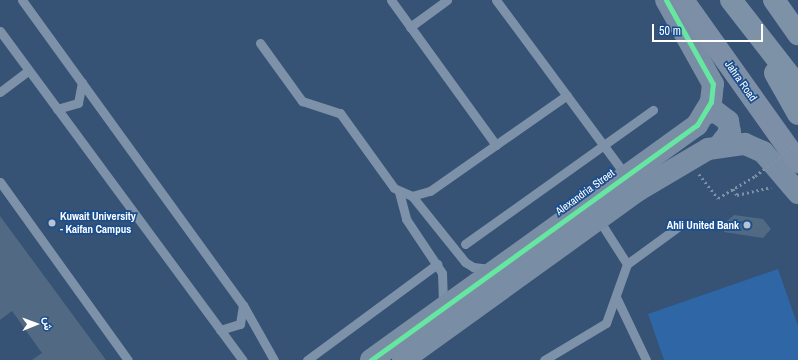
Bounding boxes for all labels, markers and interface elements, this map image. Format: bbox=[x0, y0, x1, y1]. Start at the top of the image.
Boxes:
scale bar bbox=[654, 16, 765, 42]
text: 50 m bbox=[659, 23, 681, 39]
street label: Jahra Road bbox=[722, 58, 760, 104]
street label: Alexandria Street bbox=[553, 166, 617, 218]
place label: Kuwait University - Kaifan Campus bbox=[60, 210, 136, 236]
marker: Kuwait University - Kaifan Campus bbox=[47, 218, 57, 228]
place label: Ahli United Bank bbox=[667, 218, 739, 232]
marker: Ahli United Bank bbox=[742, 220, 752, 230]
north arrow bbox=[16, 304, 56, 344]
text: ش bbox=[41, 317, 55, 331]

